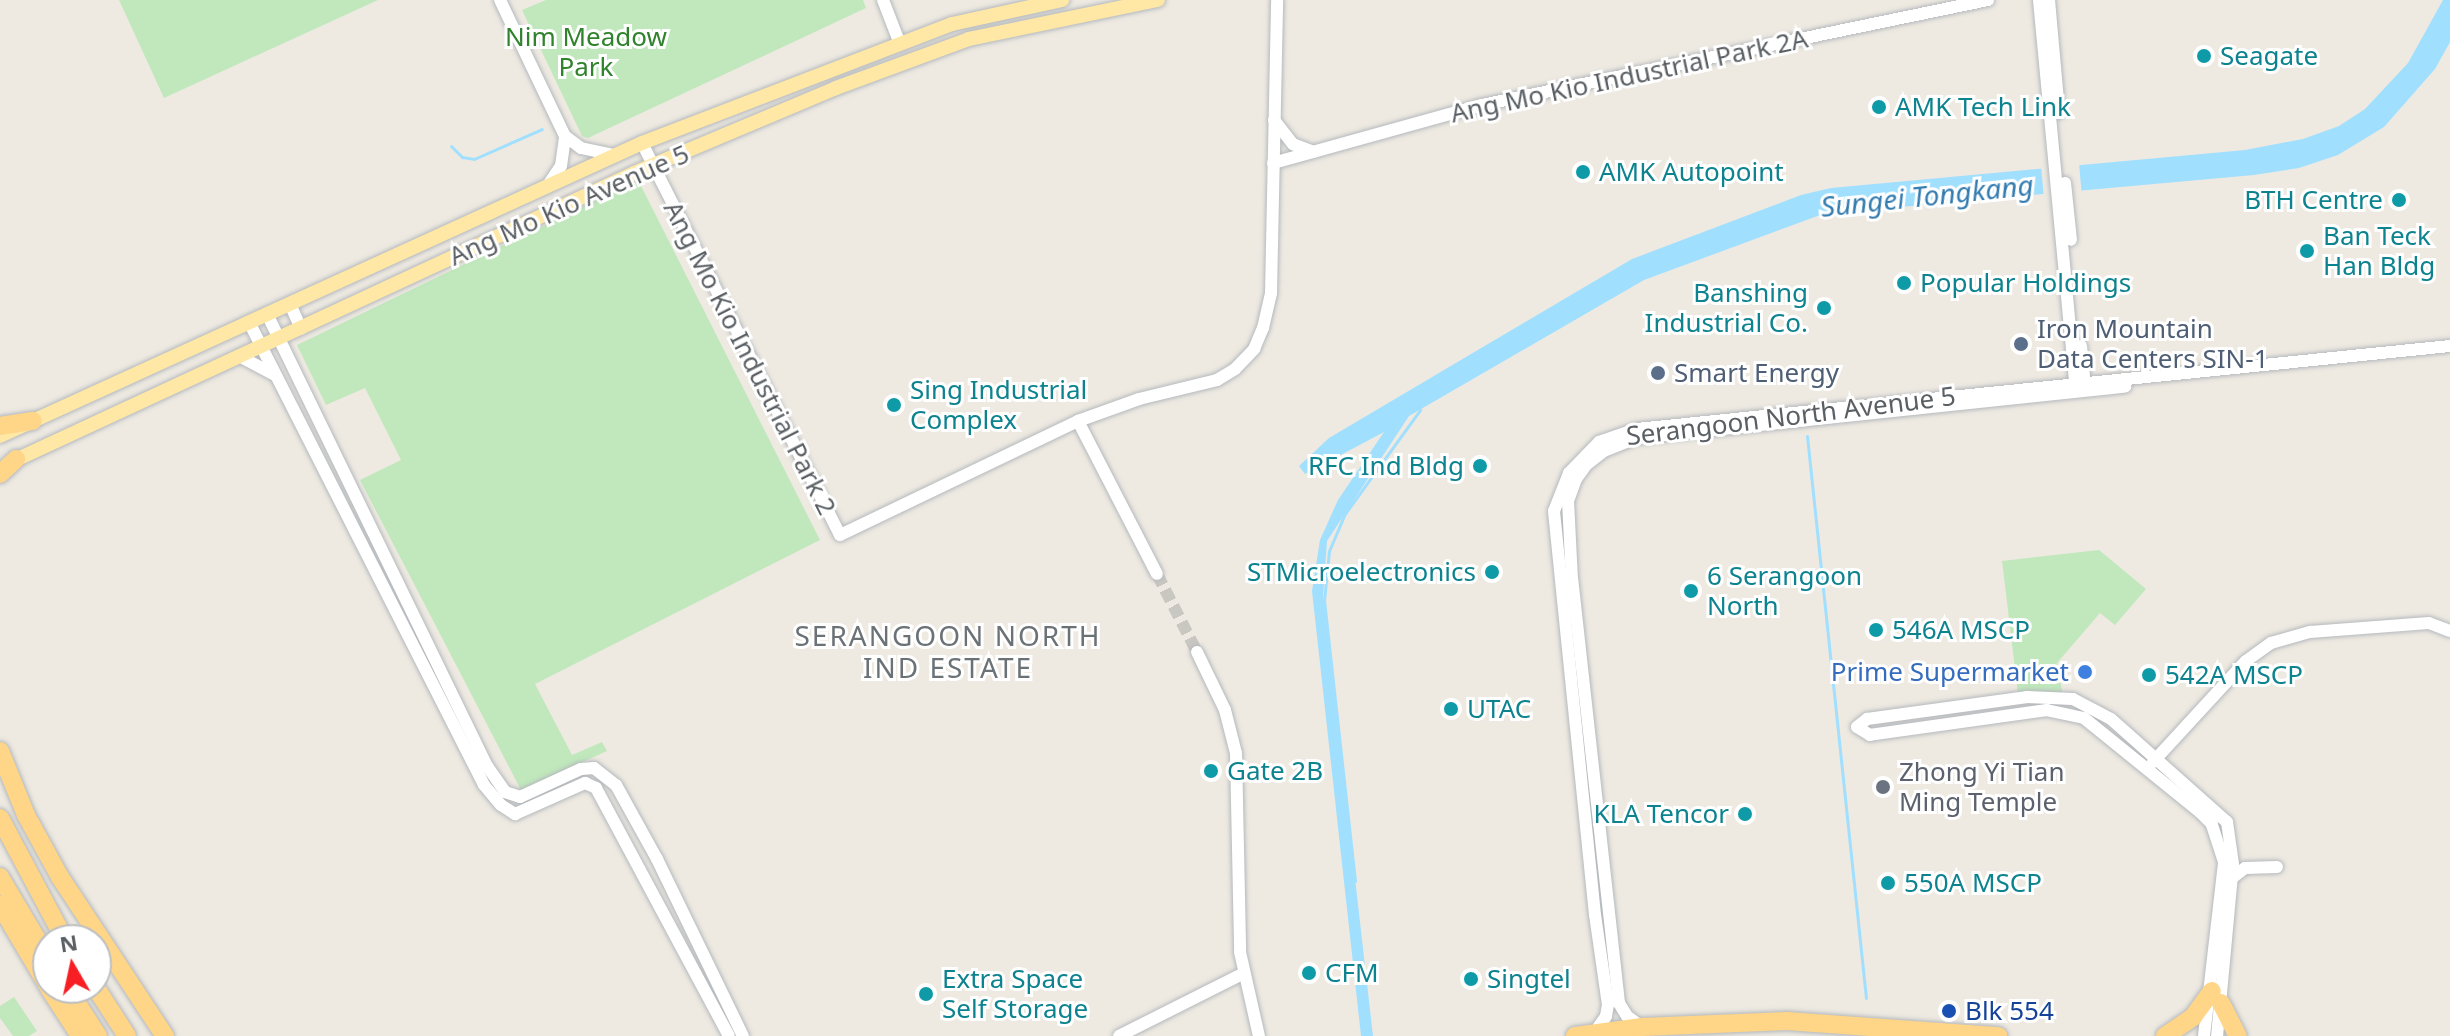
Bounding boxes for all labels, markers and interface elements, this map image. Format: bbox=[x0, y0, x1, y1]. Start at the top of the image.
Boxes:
park label: Nim Meadow Park bbox=[505, 21, 667, 82]
street label: Ang Mo Kio Industrial Park 2A bbox=[1448, 23, 1810, 129]
place label: Seagate bbox=[2220, 40, 2318, 72]
marker: Seagate bbox=[2195, 47, 2213, 65]
place label: AMK Tech Link bbox=[1895, 91, 2071, 123]
marker: AMK Tech Link bbox=[1870, 98, 1888, 116]
street label: Ang Mo Kio Avenue 5 bbox=[444, 138, 694, 272]
place label: AMK Autopoint bbox=[1599, 156, 1784, 188]
marker: AMK Autopoint bbox=[1574, 163, 1592, 181]
water label: Sungei Tongkang bbox=[1819, 167, 2035, 223]
place label: BTH Centre bbox=[2244, 184, 2383, 216]
marker: BTH Centre bbox=[2390, 191, 2408, 209]
street label: Ang Mo Kio Industrial Park 2 bbox=[657, 196, 843, 520]
place label: Ban Teck Han Bldg bbox=[2323, 220, 2435, 282]
marker: Ban Teck Han Bldg bbox=[2298, 242, 2316, 260]
place label: Popular Holdings bbox=[1920, 267, 2131, 299]
marker: Popular Holdings bbox=[1895, 274, 1913, 292]
place label: Banshing Industrial Co. bbox=[1645, 277, 1808, 338]
marker: Banshing Industrial Co. bbox=[1815, 299, 1833, 317]
place label: Iron Mountain Data Centers SIN-1 bbox=[2037, 313, 2269, 374]
marker: Iron Mountain Data Centers SIN-1 bbox=[2012, 335, 2030, 353]
place label: Smart Energy bbox=[1674, 357, 1839, 389]
marker: Smart Energy bbox=[1649, 364, 1667, 382]
place label: Sing Industrial Complex bbox=[910, 374, 1087, 436]
street label: Serangoon North Avenue 5 bbox=[1625, 380, 1957, 452]
marker: Sing Industrial Complex bbox=[885, 396, 903, 414]
place label: RFC Ind Bldg bbox=[1308, 450, 1464, 482]
marker: RFC Ind Bldg bbox=[1471, 457, 1489, 475]
place label: STMicroelectronics bbox=[1247, 556, 1476, 588]
place label: 6 Serangoon North bbox=[1707, 560, 1862, 622]
marker: STMicroelectronics bbox=[1483, 563, 1501, 581]
marker: 6 Serangoon North bbox=[1682, 582, 1700, 600]
place label: 546A MSCP bbox=[1892, 614, 2030, 646]
district label: SERANGOON NORTH IND ESTATE bbox=[794, 618, 1102, 684]
marker: 546A MSCP bbox=[1867, 621, 1885, 639]
place label: Prime Supermarket bbox=[1831, 656, 2069, 688]
place label: 542A MSCP bbox=[2165, 659, 2303, 691]
marker: Prime Supermarket bbox=[2076, 663, 2094, 681]
marker: 542A MSCP bbox=[2140, 666, 2158, 684]
place label: UTAC bbox=[1467, 693, 1531, 725]
marker: UTAC bbox=[1442, 700, 1460, 718]
place label: Gate 2B bbox=[1227, 755, 1323, 787]
place label: Zhong Yi Tian Ming Temple bbox=[1899, 756, 2064, 818]
marker: Gate 2B bbox=[1202, 762, 1220, 780]
marker: Zhong Yi Tian Ming Temple bbox=[1874, 778, 1892, 796]
place label: KLA Tencor bbox=[1594, 798, 1729, 830]
marker: KLA Tencor bbox=[1736, 805, 1754, 823]
place label: 550A MSCP bbox=[1904, 867, 2042, 899]
marker: 550A MSCP bbox=[1879, 874, 1897, 892]
north arrow bbox=[32, 924, 112, 1004]
text: N bbox=[57, 926, 80, 958]
place label: CFM bbox=[1325, 957, 1379, 989]
place label: Extra Space Self Storage bbox=[942, 963, 1088, 1024]
place label: Singtel bbox=[1487, 963, 1571, 995]
marker: CFM bbox=[1300, 964, 1318, 982]
marker: Singtel bbox=[1462, 970, 1480, 988]
marker: Extra Space Self Storage bbox=[917, 985, 935, 1003]
place label: Blk 554 bbox=[1965, 995, 2054, 1027]
marker: Blk 554 bbox=[1940, 1002, 1958, 1020]

